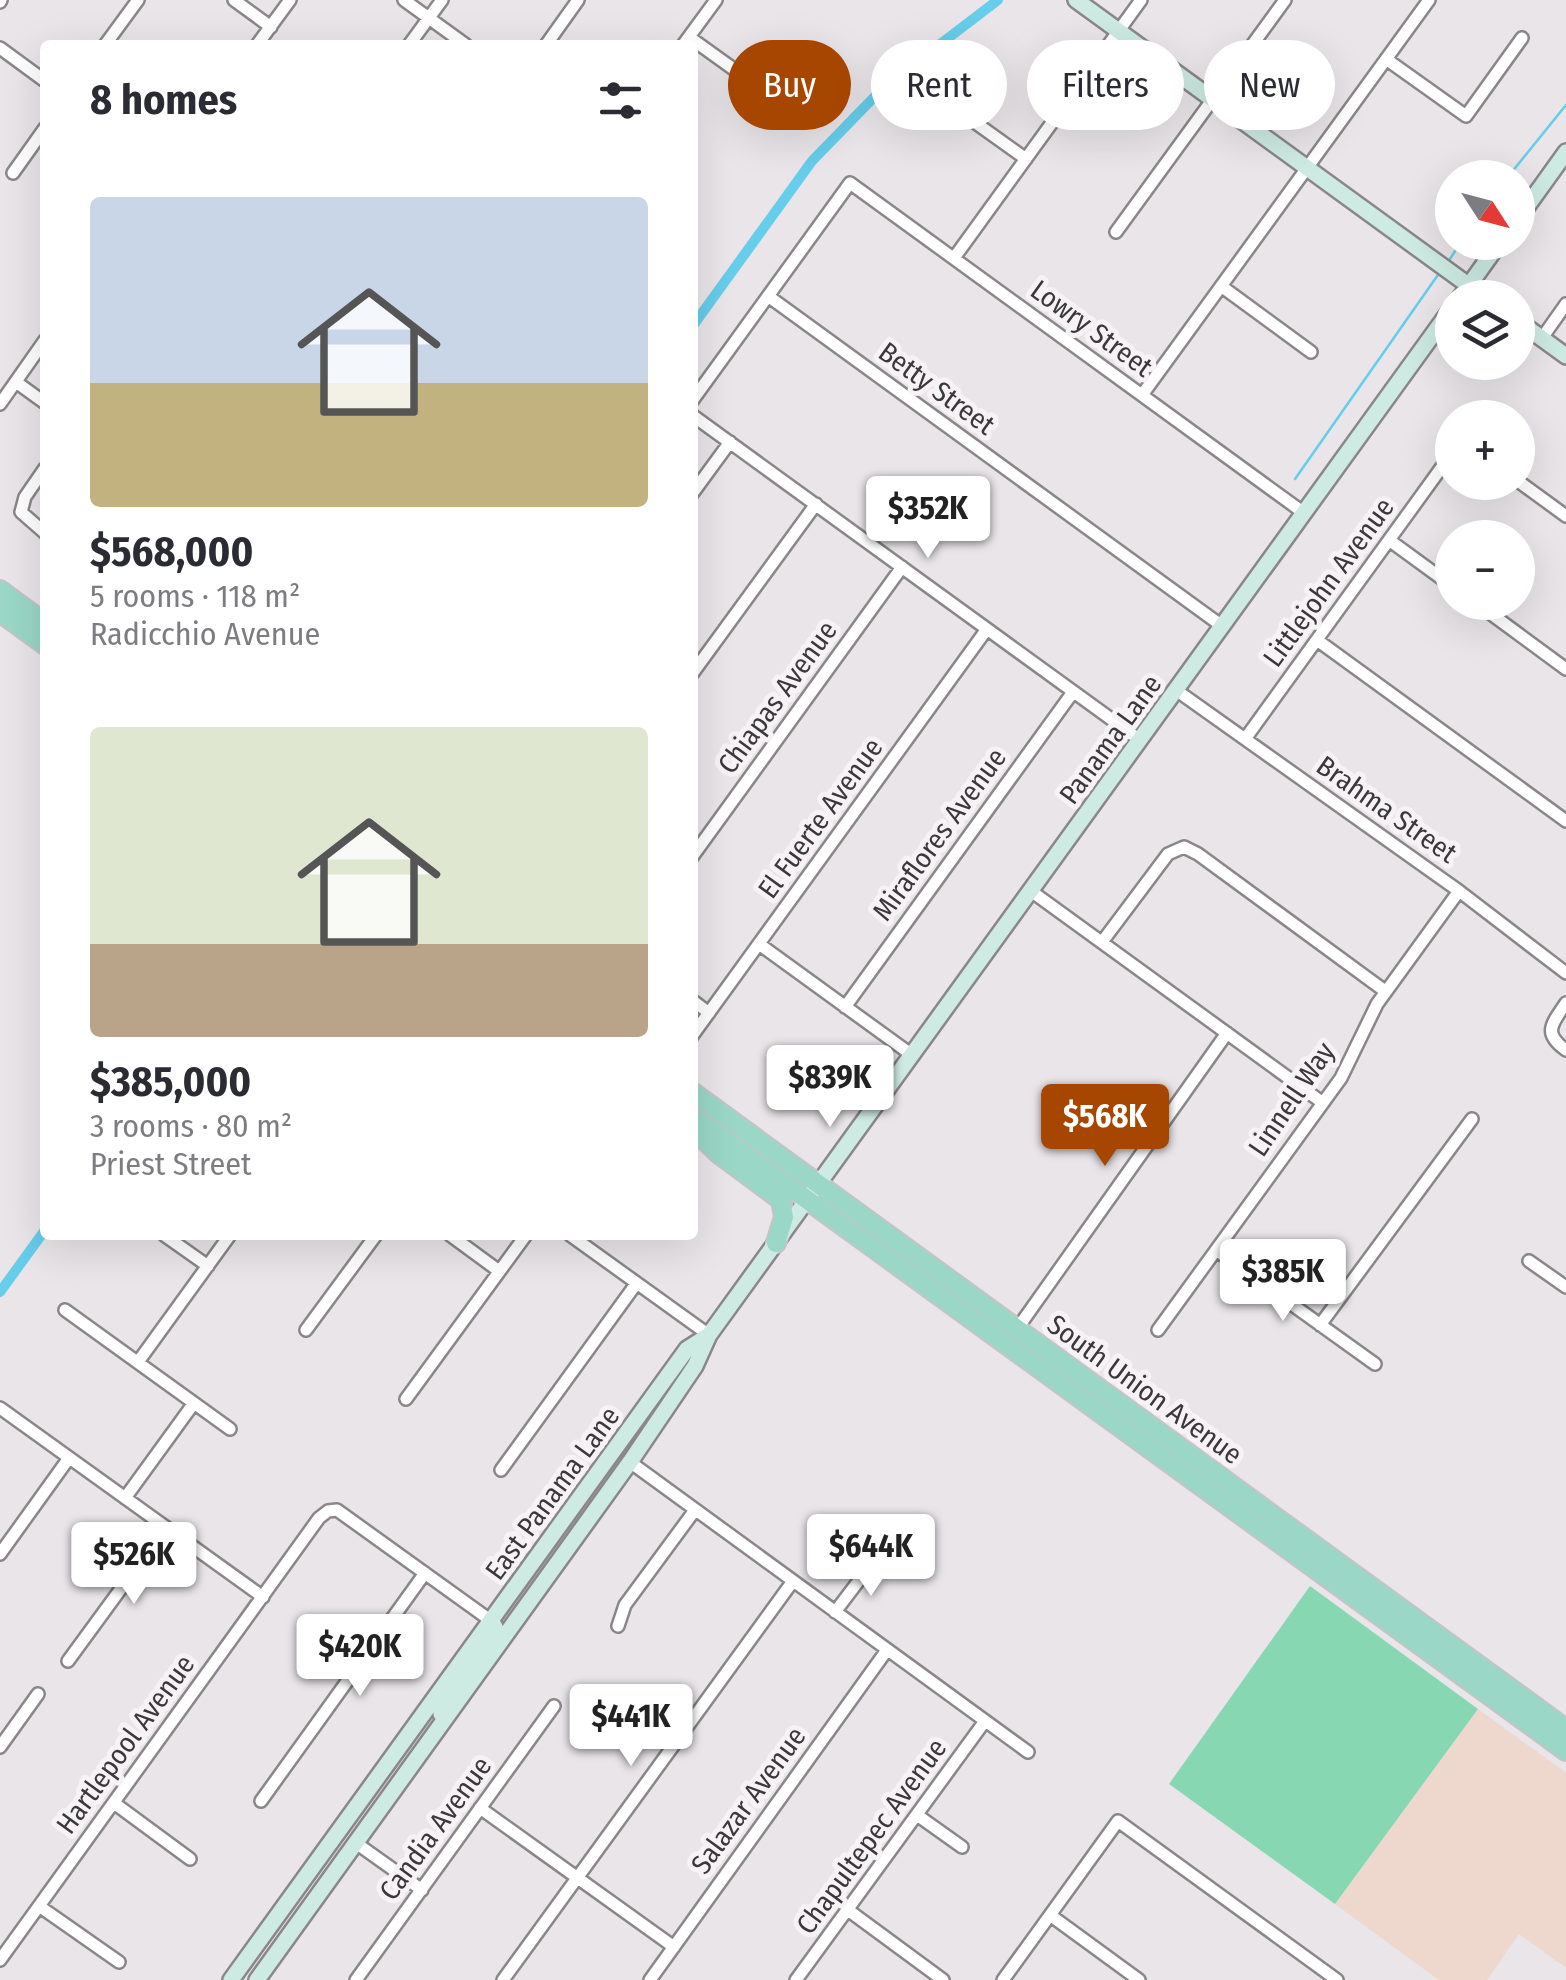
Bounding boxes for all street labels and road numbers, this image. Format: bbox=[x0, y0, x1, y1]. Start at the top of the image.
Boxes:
street label: Lowry Street bbox=[1024, 273, 1160, 384]
street label: Betty Street bbox=[872, 335, 1002, 442]
street label: Littlejohn Avenue bbox=[1256, 491, 1401, 673]
street label: Chiapas Avenue bbox=[711, 615, 844, 780]
street label: Panama Lane bbox=[1052, 668, 1168, 810]
street label: El Fuerte Avenue bbox=[751, 732, 890, 905]
street label: Miraflores Avenue bbox=[866, 742, 1013, 927]
street label: Brahma Street bbox=[1310, 749, 1464, 870]
street label: Linnell Way bbox=[1241, 1036, 1342, 1162]
street label: South Union Avenue bbox=[1041, 1308, 1248, 1471]
street label: East Panama Lane bbox=[479, 1400, 626, 1586]
street label: Hartlepool Avenue bbox=[49, 1648, 201, 1840]
street label: Salazar Avenue bbox=[684, 1721, 813, 1880]
street label: Chapultepec Avenue bbox=[789, 1732, 953, 1940]
street label: Candia Avenue bbox=[372, 1750, 498, 1906]

